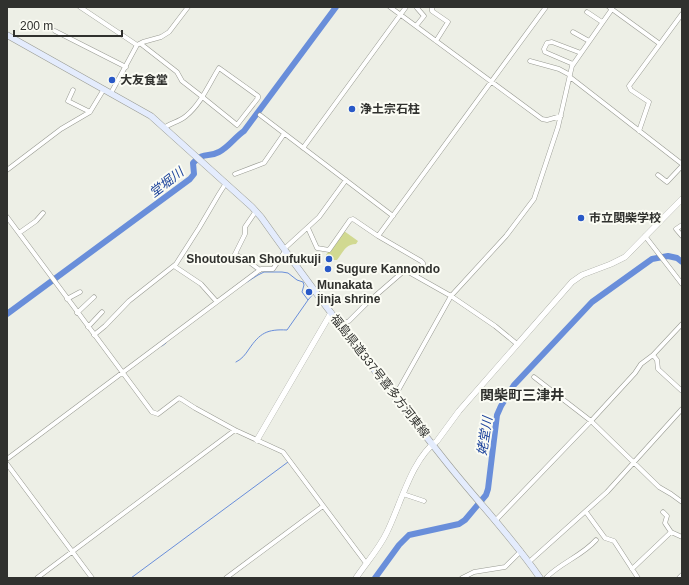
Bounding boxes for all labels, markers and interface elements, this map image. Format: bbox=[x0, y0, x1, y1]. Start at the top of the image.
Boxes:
scale bar bbox=[14, 12, 122, 38]
text: 200 m bbox=[20, 19, 53, 33]
place label: 大友食堂 bbox=[120, 73, 168, 87]
marker: 大友食堂 bbox=[107, 75, 117, 85]
place label: 浄土宗石柱 bbox=[360, 102, 420, 116]
marker: 浄土宗石柱 bbox=[347, 104, 357, 114]
water label: 堂堀川 bbox=[146, 163, 188, 200]
place label: 市立関柴学校 bbox=[589, 211, 661, 225]
marker: 市立関柴学校 bbox=[576, 213, 586, 223]
place label: Shoutousan Shoufukuji bbox=[186, 252, 321, 266]
marker: Shoutousan Shoufukuji bbox=[324, 254, 334, 264]
place label: Sugure Kannondo bbox=[336, 262, 440, 276]
marker: Sugure Kannondo bbox=[323, 264, 333, 274]
place label: Munakata jinja shrine bbox=[316, 278, 381, 306]
marker: Munakata jinja shrine bbox=[304, 287, 314, 297]
street label: 福島県道337号喜多方河東線 bbox=[328, 312, 432, 440]
district label: 関柴町三津井 bbox=[480, 387, 564, 403]
water label: 姥堂川 bbox=[474, 414, 495, 457]

